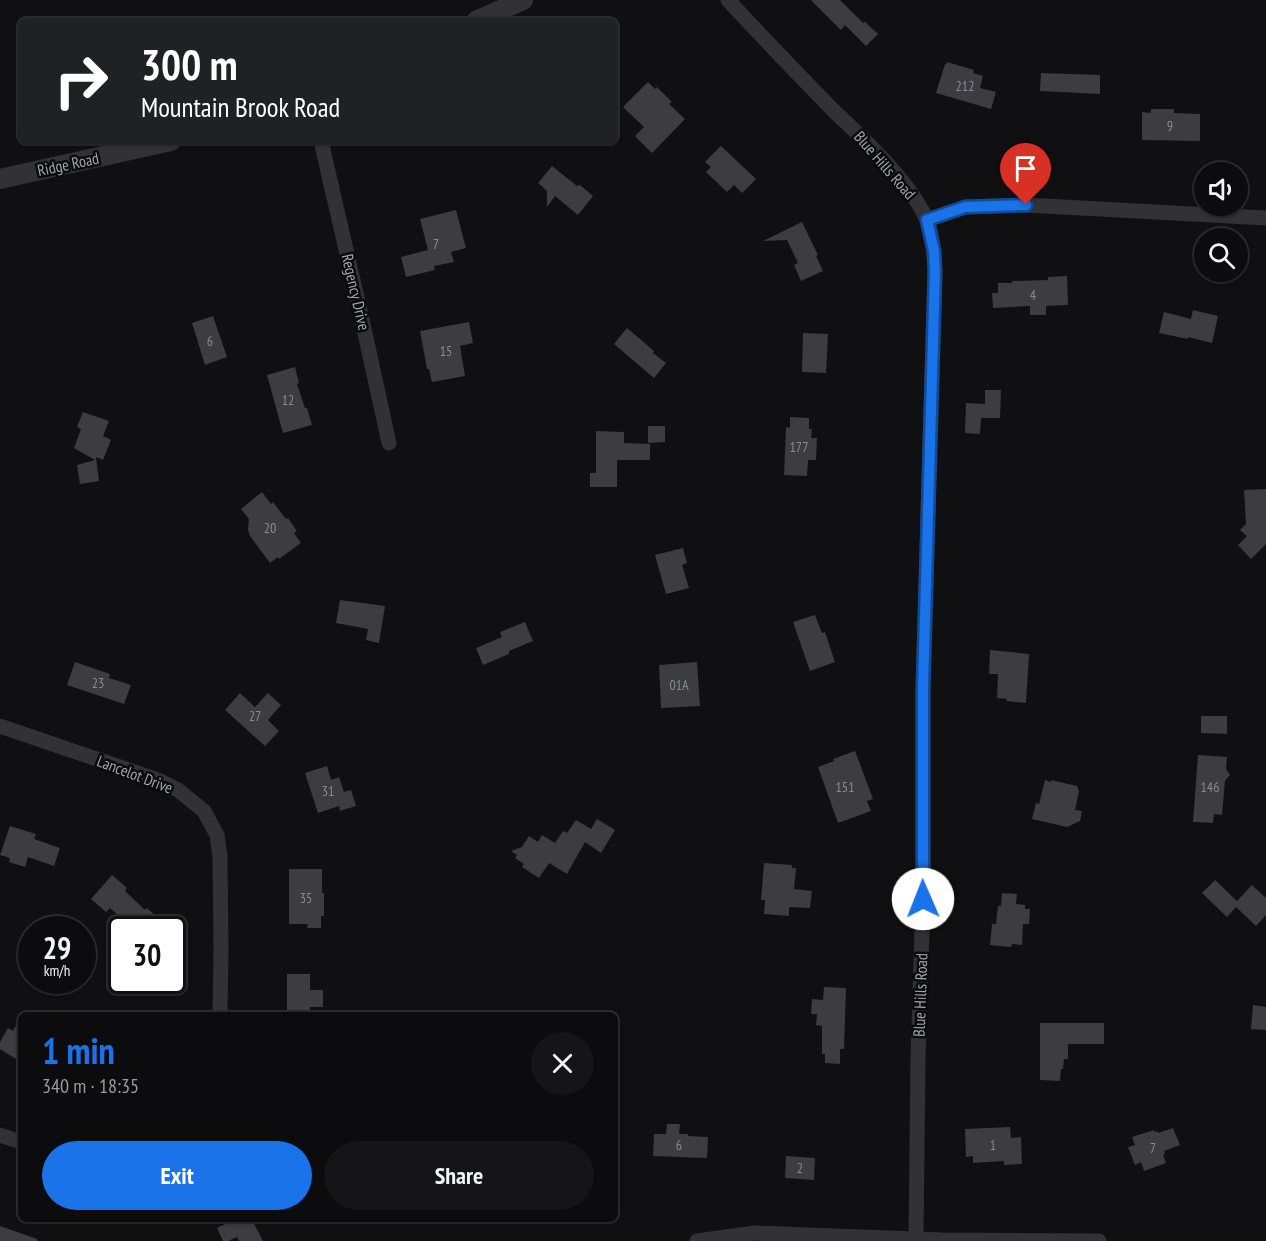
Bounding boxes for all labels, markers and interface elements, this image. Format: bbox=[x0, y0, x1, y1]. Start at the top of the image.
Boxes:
text: 300 m bbox=[141, 37, 238, 92]
icon: right bbox=[42, 42, 120, 120]
house number: 212 bbox=[956, 77, 974, 95]
text: Mountain Brook Road bbox=[141, 90, 340, 124]
house number: 9 bbox=[1167, 117, 1173, 135]
street label: Blue Hills Road bbox=[850, 127, 920, 203]
pin bbox=[1000, 143, 1051, 205]
street label: Ridge Road bbox=[35, 148, 101, 180]
icon: arrive bbox=[1009, 152, 1042, 185]
map controls bbox=[1194, 162, 1248, 282]
button: sound bbox=[1194, 162, 1248, 216]
button: search bbox=[1194, 228, 1248, 282]
house number: 7 bbox=[433, 235, 439, 253]
street label: Regency Drive bbox=[338, 252, 374, 332]
house number: 4 bbox=[1030, 286, 1037, 304]
house number: 6 bbox=[207, 332, 213, 350]
house number: 15 bbox=[440, 342, 452, 360]
house number: 12 bbox=[282, 391, 294, 409]
house number: 177 bbox=[790, 438, 808, 456]
house number: 20 bbox=[264, 519, 276, 537]
house number: 23 bbox=[92, 674, 104, 692]
house number: 01A bbox=[669, 676, 689, 694]
house number: 27 bbox=[249, 707, 261, 725]
street label: Lancelot Drive bbox=[94, 750, 176, 798]
house number: 151 bbox=[836, 778, 854, 796]
house number: 146 bbox=[1201, 778, 1219, 796]
house number: 31 bbox=[322, 782, 334, 800]
position arrow bbox=[891, 867, 955, 931]
house number: 35 bbox=[300, 889, 312, 907]
speed limit sign: 30 bbox=[108, 916, 186, 994]
text: 29 bbox=[43, 928, 71, 967]
street label: Blue Hills Road bbox=[909, 953, 931, 1037]
text: km/h bbox=[44, 961, 70, 980]
text: 1 min bbox=[42, 1027, 115, 1074]
button: close bbox=[531, 1032, 594, 1095]
text: 340 m · 18:35 bbox=[42, 1073, 139, 1099]
house number: 6 bbox=[676, 1136, 682, 1154]
house number: 1 bbox=[990, 1136, 996, 1154]
house number: 7 bbox=[1150, 1139, 1156, 1157]
button: Exit bbox=[42, 1141, 312, 1210]
button: Share bbox=[324, 1141, 594, 1210]
house number: 2 bbox=[797, 1159, 803, 1177]

